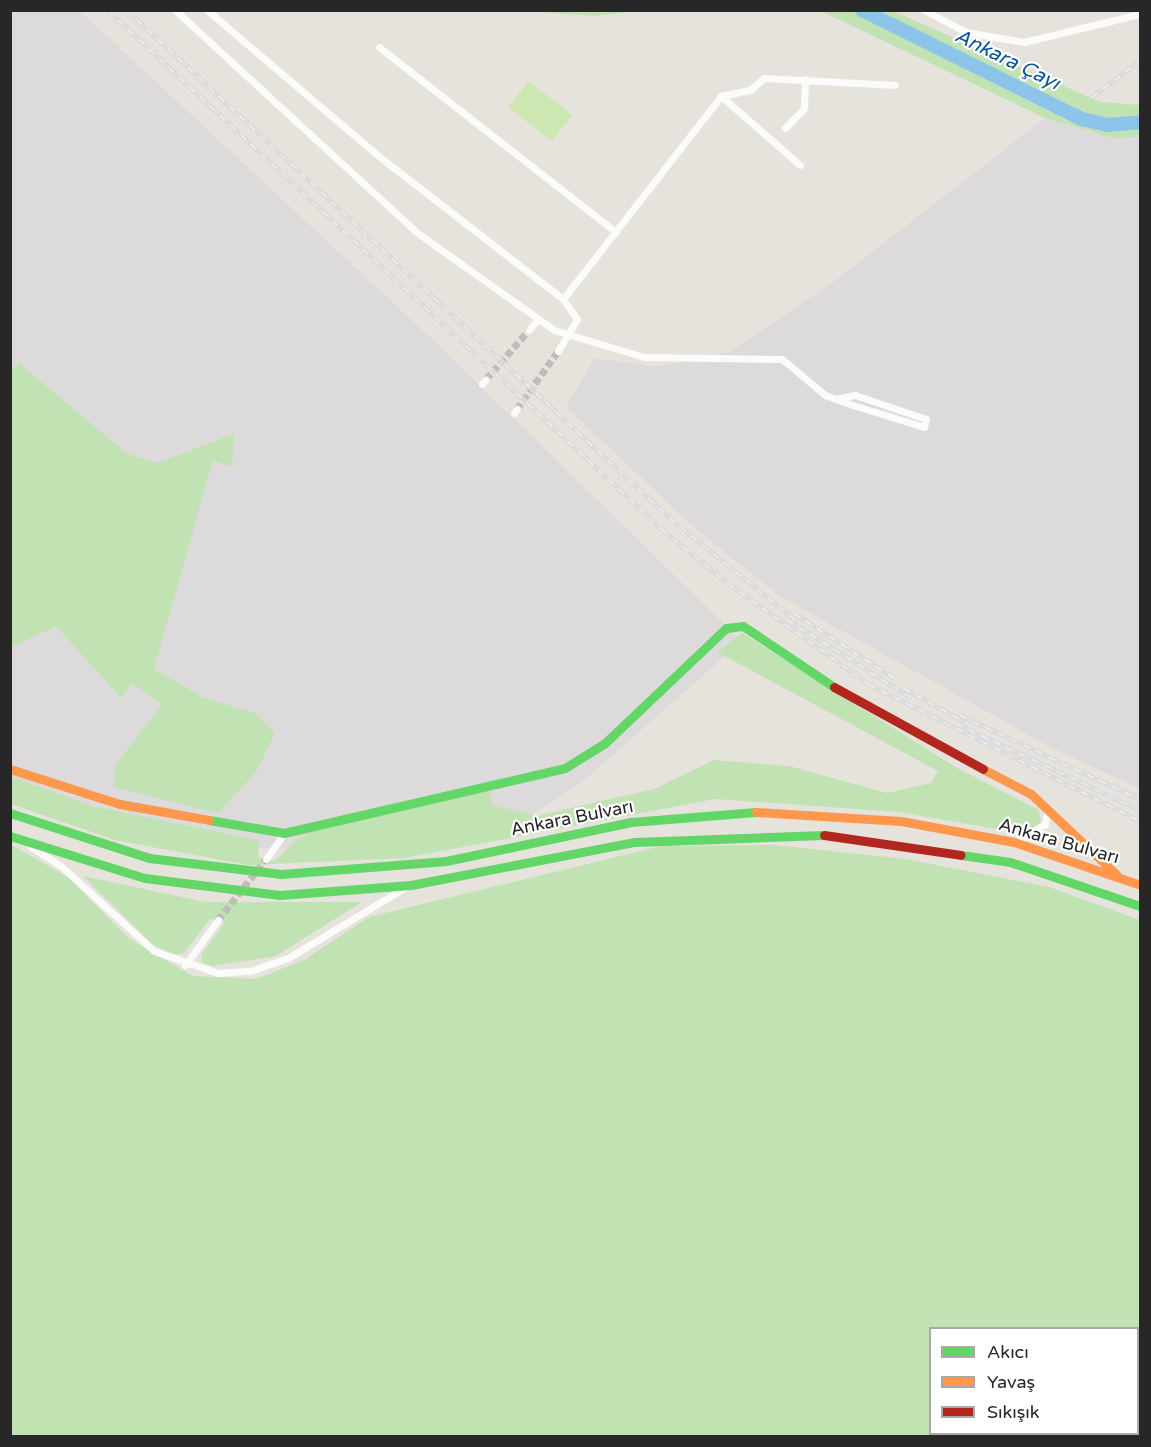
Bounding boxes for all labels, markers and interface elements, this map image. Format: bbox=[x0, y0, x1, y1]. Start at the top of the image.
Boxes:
water label: Ankara Çayı bbox=[951, 24, 1063, 96]
street label: Ankara Bulvarı bbox=[509, 796, 635, 840]
street label: Ankara Bulvarı bbox=[996, 813, 1122, 869]
legend bbox=[929, 1327, 1139, 1435]
text: Akıcı bbox=[987, 1341, 1029, 1363]
text: Yavaş bbox=[987, 1371, 1035, 1393]
text: Sıkışık bbox=[987, 1401, 1040, 1423]

